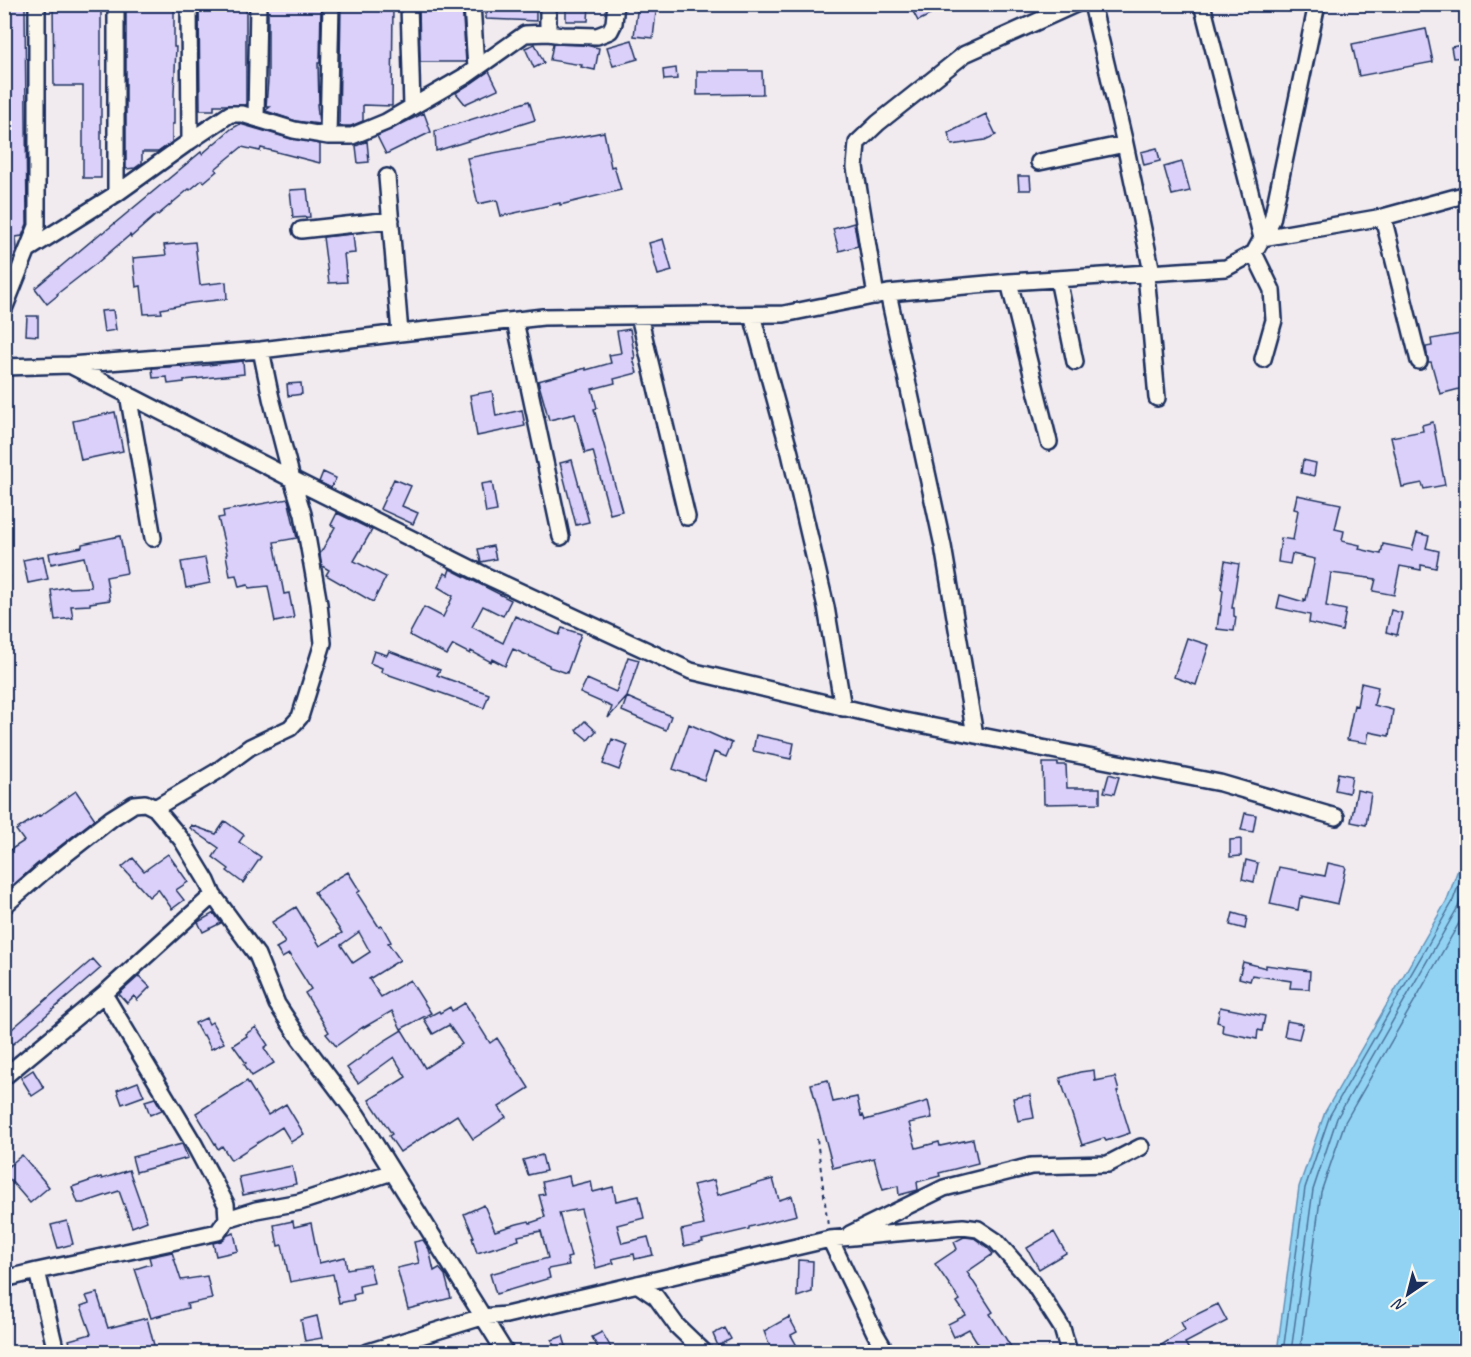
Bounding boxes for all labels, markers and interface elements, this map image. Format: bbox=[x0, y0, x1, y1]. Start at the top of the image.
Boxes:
north arrow bbox=[1378, 1264, 1438, 1324]
text: N bbox=[1388, 1293, 1410, 1317]

